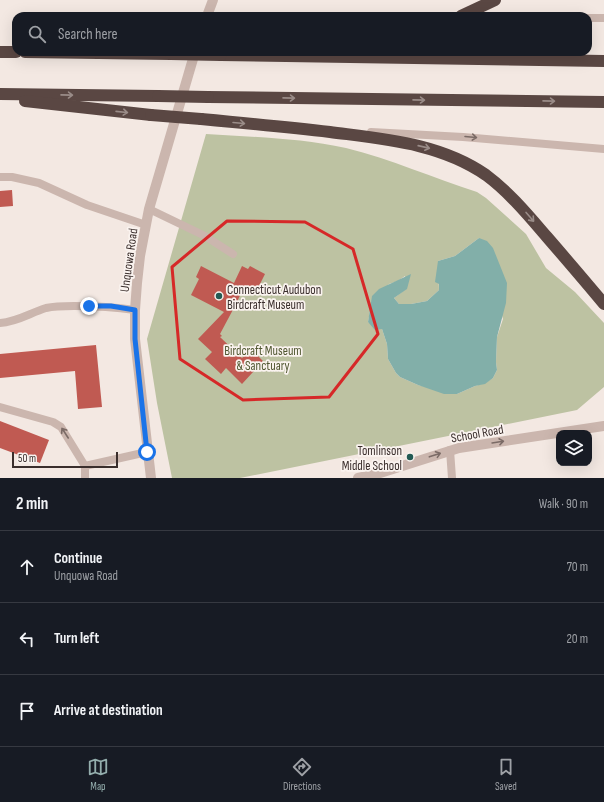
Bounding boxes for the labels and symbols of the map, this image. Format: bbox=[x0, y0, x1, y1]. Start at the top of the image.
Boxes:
one-way arrow bbox=[60, 91, 73, 98]
one-way arrow bbox=[282, 94, 295, 102]
one-way arrow bbox=[412, 96, 425, 103]
one-way arrow bbox=[542, 97, 555, 105]
one-way arrow bbox=[115, 108, 128, 116]
one-way arrow bbox=[232, 119, 245, 126]
one-way arrow bbox=[464, 134, 477, 141]
one-way arrow bbox=[417, 143, 430, 151]
one-way arrow bbox=[526, 212, 535, 222]
street label: Unquowa Road bbox=[117, 227, 141, 293]
place label: Connecticut Audubon Birdcraft Museum bbox=[227, 282, 321, 313]
marker: Connecticut Audubon Birdcraft Museum bbox=[214, 291, 224, 301]
route end bbox=[80, 297, 98, 315]
park label: Birdcraft Museum & Sanctuary bbox=[224, 343, 302, 374]
street label: School Road bbox=[450, 421, 505, 446]
one-way arrow bbox=[60, 427, 68, 439]
one-way arrow bbox=[491, 438, 504, 446]
route start bbox=[138, 443, 156, 461]
place label: Tomlinson Middle School bbox=[342, 443, 402, 474]
scale bar bbox=[12, 450, 118, 469]
one-way arrow bbox=[429, 451, 442, 458]
marker: Tomlinson Middle School bbox=[405, 452, 415, 462]

